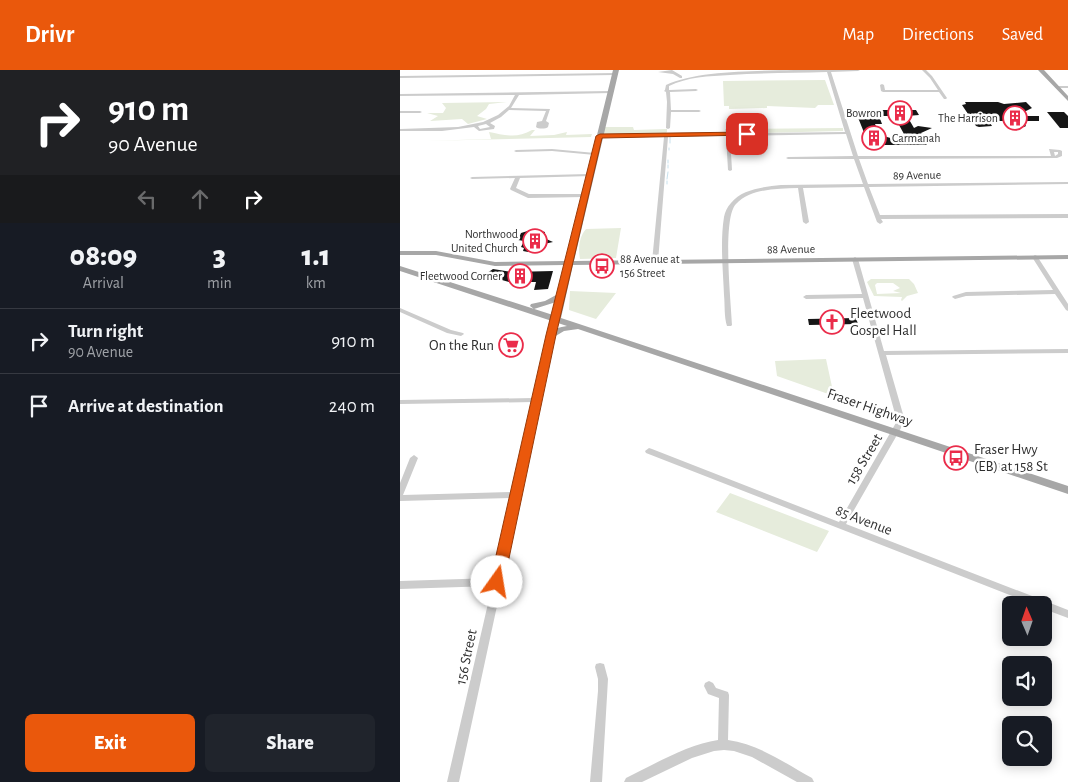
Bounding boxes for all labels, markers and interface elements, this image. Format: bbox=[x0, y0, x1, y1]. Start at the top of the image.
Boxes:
text: Drivr bbox=[25, 23, 74, 47]
text: Map bbox=[843, 26, 874, 44]
text: Directions bbox=[902, 26, 974, 44]
text: Saved bbox=[1002, 26, 1043, 44]
icon: right bbox=[25, 90, 90, 155]
text: 910 m bbox=[108, 92, 189, 127]
building icon: Bowron bbox=[887, 100, 913, 126]
building icon: The Harrison bbox=[1002, 105, 1028, 131]
place label: Bowron bbox=[846, 107, 882, 119]
place label: The Harrison bbox=[938, 112, 998, 124]
pin bbox=[726, 113, 768, 155]
icon: arrive bbox=[733, 120, 761, 148]
building icon: Carmanah bbox=[861, 125, 887, 151]
place label: Carmanah bbox=[892, 132, 941, 144]
text: 90 Avenue bbox=[108, 133, 198, 155]
street label: 89 Avenue bbox=[893, 169, 941, 181]
icon: left bbox=[133, 185, 161, 213]
icon: ahead bbox=[186, 185, 214, 213]
icon: right bbox=[239, 185, 267, 213]
place label: Northwood United Church bbox=[451, 228, 518, 254]
building icon: Northwood United Church bbox=[522, 228, 548, 254]
text: 08:09 bbox=[70, 241, 137, 271]
text: 3 bbox=[213, 241, 226, 271]
text: 1.1 bbox=[301, 241, 330, 271]
street label: 88 Avenue bbox=[767, 243, 815, 255]
bus stop icon: 88 Avenue at 156 Street bbox=[589, 253, 615, 279]
place label: 88 Avenue at 156 Street bbox=[620, 253, 680, 279]
building icon: Fleetwood Corner bbox=[507, 263, 533, 289]
place label: Fleetwood Corner bbox=[420, 270, 502, 282]
text: Arrival bbox=[83, 275, 124, 291]
text: min bbox=[207, 275, 232, 291]
text: km bbox=[306, 275, 326, 291]
place label: Fleetwood Gospel Hall bbox=[850, 306, 917, 338]
church icon: Fleetwood Gospel Hall bbox=[819, 309, 845, 335]
text: Turn right bbox=[68, 322, 143, 341]
icon: right bbox=[25, 327, 53, 355]
text: 910 m bbox=[331, 332, 375, 351]
supermarket icon: On the Run bbox=[498, 332, 524, 358]
place label: On the Run bbox=[429, 338, 494, 353]
text: 90 Avenue bbox=[68, 344, 133, 360]
street label: Fraser Highway bbox=[825, 386, 915, 429]
icon: arrive bbox=[25, 392, 53, 420]
text: Arrive at destination bbox=[68, 397, 224, 416]
text: 240 m bbox=[329, 397, 375, 416]
street label: 158 Street bbox=[843, 431, 885, 487]
place label: Fraser Hwy (EB) at 158 St bbox=[974, 442, 1048, 474]
bus stop icon: Fraser Hwy (EB) at 158 St bbox=[943, 445, 969, 471]
street label: 85 Avenue bbox=[833, 503, 894, 538]
position arrow bbox=[470, 555, 522, 607]
north arrow bbox=[1002, 596, 1052, 646]
map controls bbox=[1002, 596, 1052, 766]
street label: 156 Street bbox=[453, 628, 480, 686]
button: sound bbox=[1002, 656, 1052, 706]
button: Exit bbox=[25, 714, 195, 772]
button: Share bbox=[205, 714, 375, 772]
button: search bbox=[1002, 716, 1052, 766]

